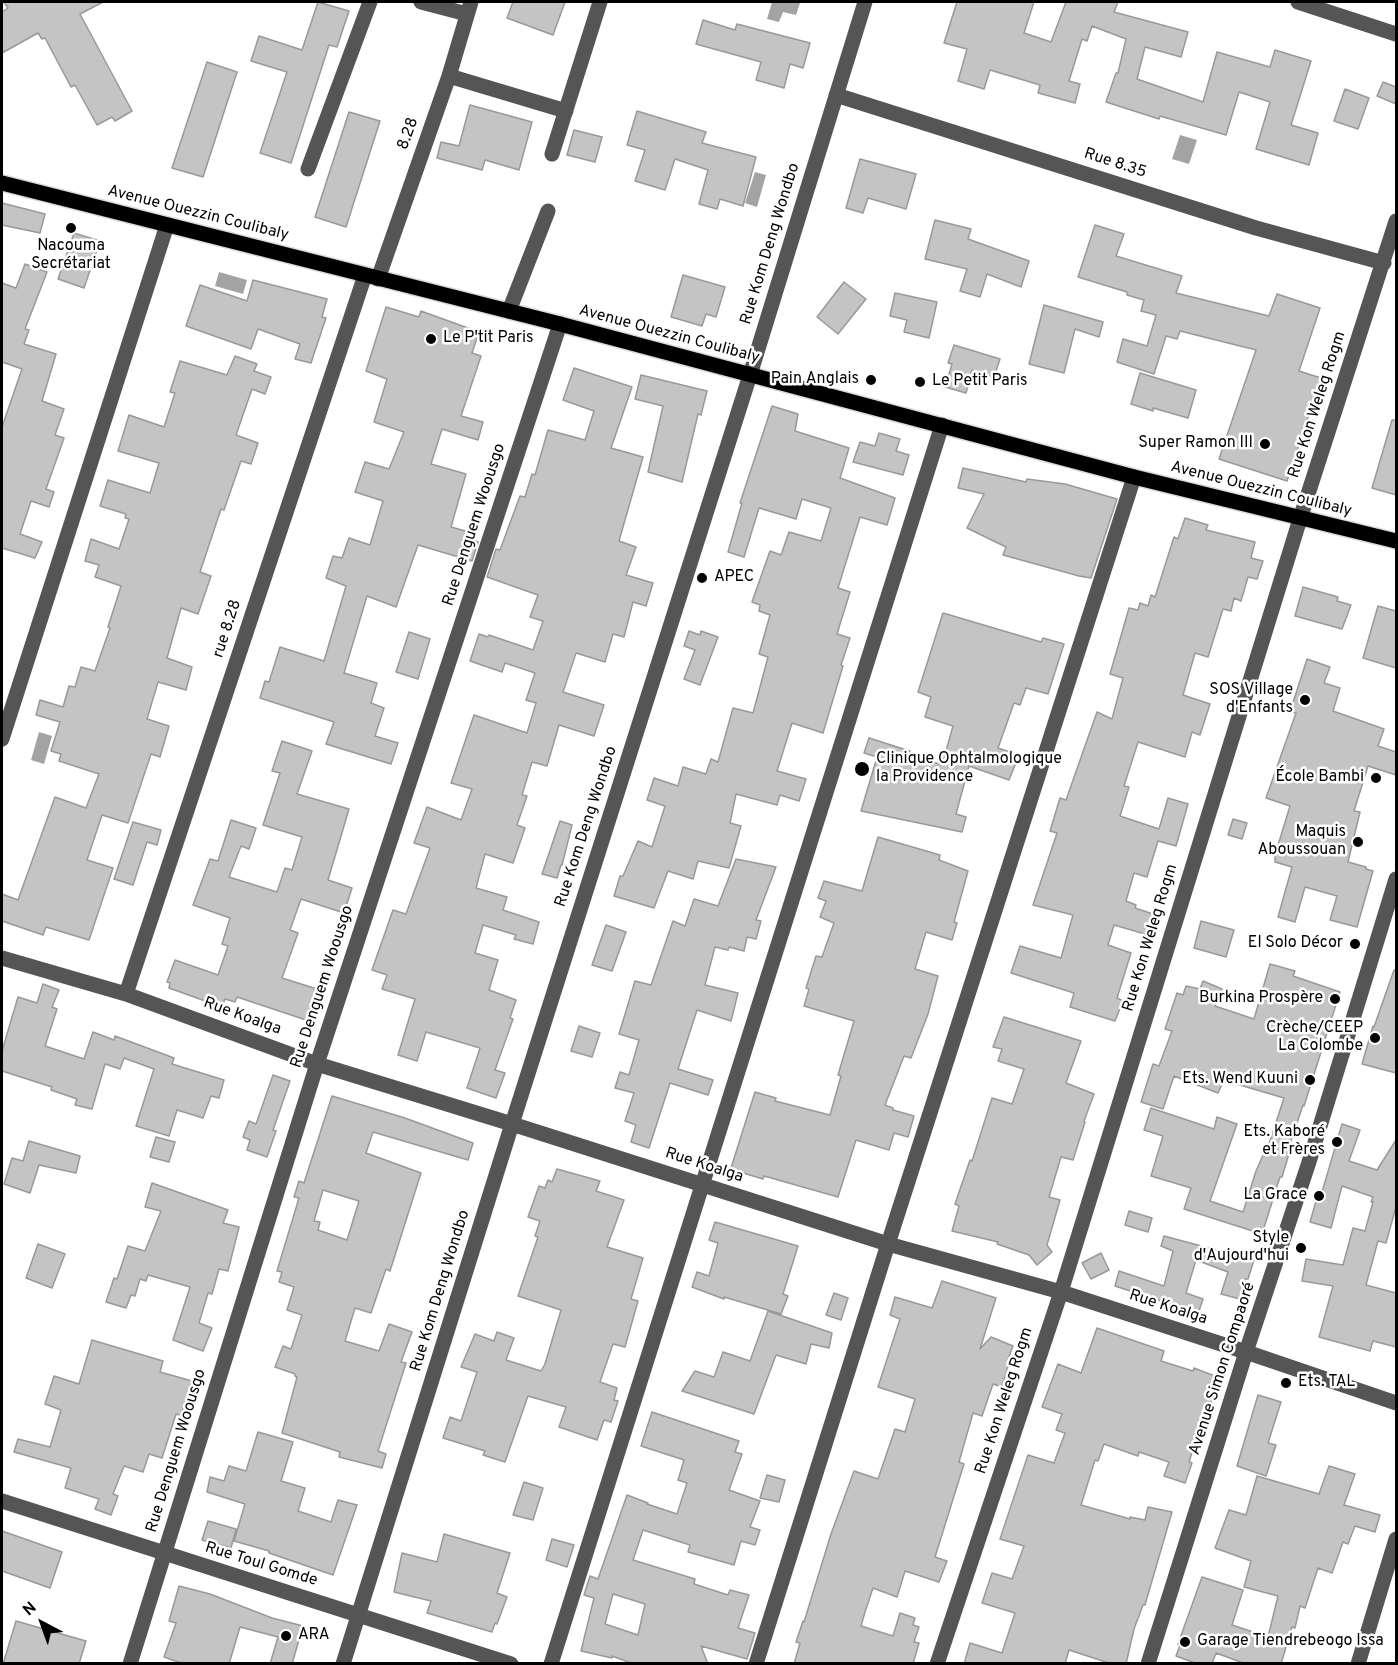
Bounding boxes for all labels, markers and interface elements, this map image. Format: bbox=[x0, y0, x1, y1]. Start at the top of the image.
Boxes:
street label: 8.28 bbox=[394, 115, 424, 153]
street label: Rue 8.35 bbox=[1081, 145, 1149, 183]
street label: Rue Kom Deng Wondbo bbox=[737, 161, 805, 327]
street label: Avenue Ouezzin Coulibaly bbox=[105, 182, 291, 246]
marker: Nacouma Secrétariat bbox=[64, 221, 78, 235]
place label: Nacouma Secrétariat bbox=[31, 237, 111, 275]
street label: Avenue Ouezzin Coulibaly bbox=[577, 302, 761, 368]
place label: Le P'tit Paris bbox=[443, 329, 534, 349]
street label: Rue Kon Weleg Rogm bbox=[1285, 329, 1351, 481]
marker: Le P'tit Paris bbox=[424, 332, 438, 346]
place label: Pain Anglais bbox=[771, 370, 859, 390]
place label: Le Petit Paris bbox=[932, 372, 1028, 392]
marker: Pain Anglais bbox=[864, 373, 878, 387]
marker: Le Petit Paris bbox=[913, 375, 927, 389]
place label: Super Ramon III bbox=[1138, 434, 1253, 454]
marker: Super Ramon III bbox=[1258, 437, 1272, 451]
street label: Rue Denguem Woousgo bbox=[440, 441, 510, 609]
street label: Avenue Ouezzin Coulibaly bbox=[1168, 458, 1354, 522]
place label: APEC bbox=[714, 568, 754, 588]
marker: APEC bbox=[695, 571, 709, 585]
street label: rue 8.28 bbox=[210, 597, 246, 661]
place label: SOS Village d'Enfants bbox=[1209, 681, 1293, 719]
marker: SOS Village d'Enfants bbox=[1298, 693, 1312, 707]
street label: Rue Kom Deng Wondbo bbox=[552, 744, 622, 910]
place label: Clinique Ophtalmologique la Providence bbox=[876, 750, 1062, 788]
marker: Clinique Ophtalmologique la Providence bbox=[853, 760, 871, 778]
place label: École Bambi bbox=[1275, 768, 1364, 788]
marker: École Bambi bbox=[1369, 771, 1383, 785]
place label: Maquis Aboussouan bbox=[1257, 823, 1346, 861]
marker: Maquis Aboussouan bbox=[1351, 835, 1365, 849]
street label: Rue Kon Weleg Rogm bbox=[1119, 862, 1183, 1014]
street label: Rue Denguem Woousgo bbox=[288, 903, 358, 1071]
place label: El Solo Décor bbox=[1248, 934, 1343, 954]
marker: El Solo Décor bbox=[1348, 937, 1362, 951]
place label: Burkina Prospère bbox=[1199, 989, 1323, 1009]
marker: Burkina Prospère bbox=[1328, 992, 1342, 1006]
street label: Rue Koalga bbox=[201, 994, 283, 1040]
place label: Crèche/CEEP La Colombe bbox=[1266, 1019, 1363, 1057]
marker: Crèche/CEEP La Colombe bbox=[1368, 1031, 1382, 1045]
place label: Ets. Wend Kuuni bbox=[1182, 1070, 1298, 1090]
marker: Ets. Wend Kuuni bbox=[1303, 1073, 1317, 1087]
place label: Ets. Kaboré et Frères bbox=[1243, 1123, 1325, 1161]
marker: Ets. Kaboré et Frères bbox=[1330, 1135, 1344, 1149]
street label: Rue Koalga bbox=[662, 1144, 746, 1188]
place label: La Grace bbox=[1244, 1186, 1307, 1206]
marker: La Grace bbox=[1312, 1189, 1326, 1203]
street label: Rue Kom Deng Wondbo bbox=[407, 1208, 475, 1374]
place label: Style d'Aujourd'hui bbox=[1194, 1229, 1289, 1267]
marker: Style d'Aujourd'hui bbox=[1294, 1241, 1308, 1255]
street label: Avenue Simon Compaoré bbox=[1186, 1280, 1260, 1458]
street label: Rue Koalga bbox=[1126, 1286, 1210, 1330]
street label: Rue Kon Weleg Rogm bbox=[972, 1325, 1038, 1477]
street label: Rue Denguem Woousgo bbox=[143, 1367, 211, 1535]
place label: Ets. TAL bbox=[1298, 1373, 1355, 1393]
marker: Ets. TAL bbox=[1279, 1376, 1293, 1390]
street label: Rue Toul Gomde bbox=[202, 1539, 320, 1591]
north arrow bbox=[12, 1593, 72, 1653]
text: N bbox=[19, 1598, 41, 1621]
place label: ARA bbox=[298, 1626, 330, 1646]
marker: ARA bbox=[279, 1629, 293, 1643]
place label: Garage Tiendrebeogo Issa bbox=[1197, 1632, 1384, 1652]
marker: Garage Tiendrebeogo Issa bbox=[1178, 1635, 1192, 1649]

